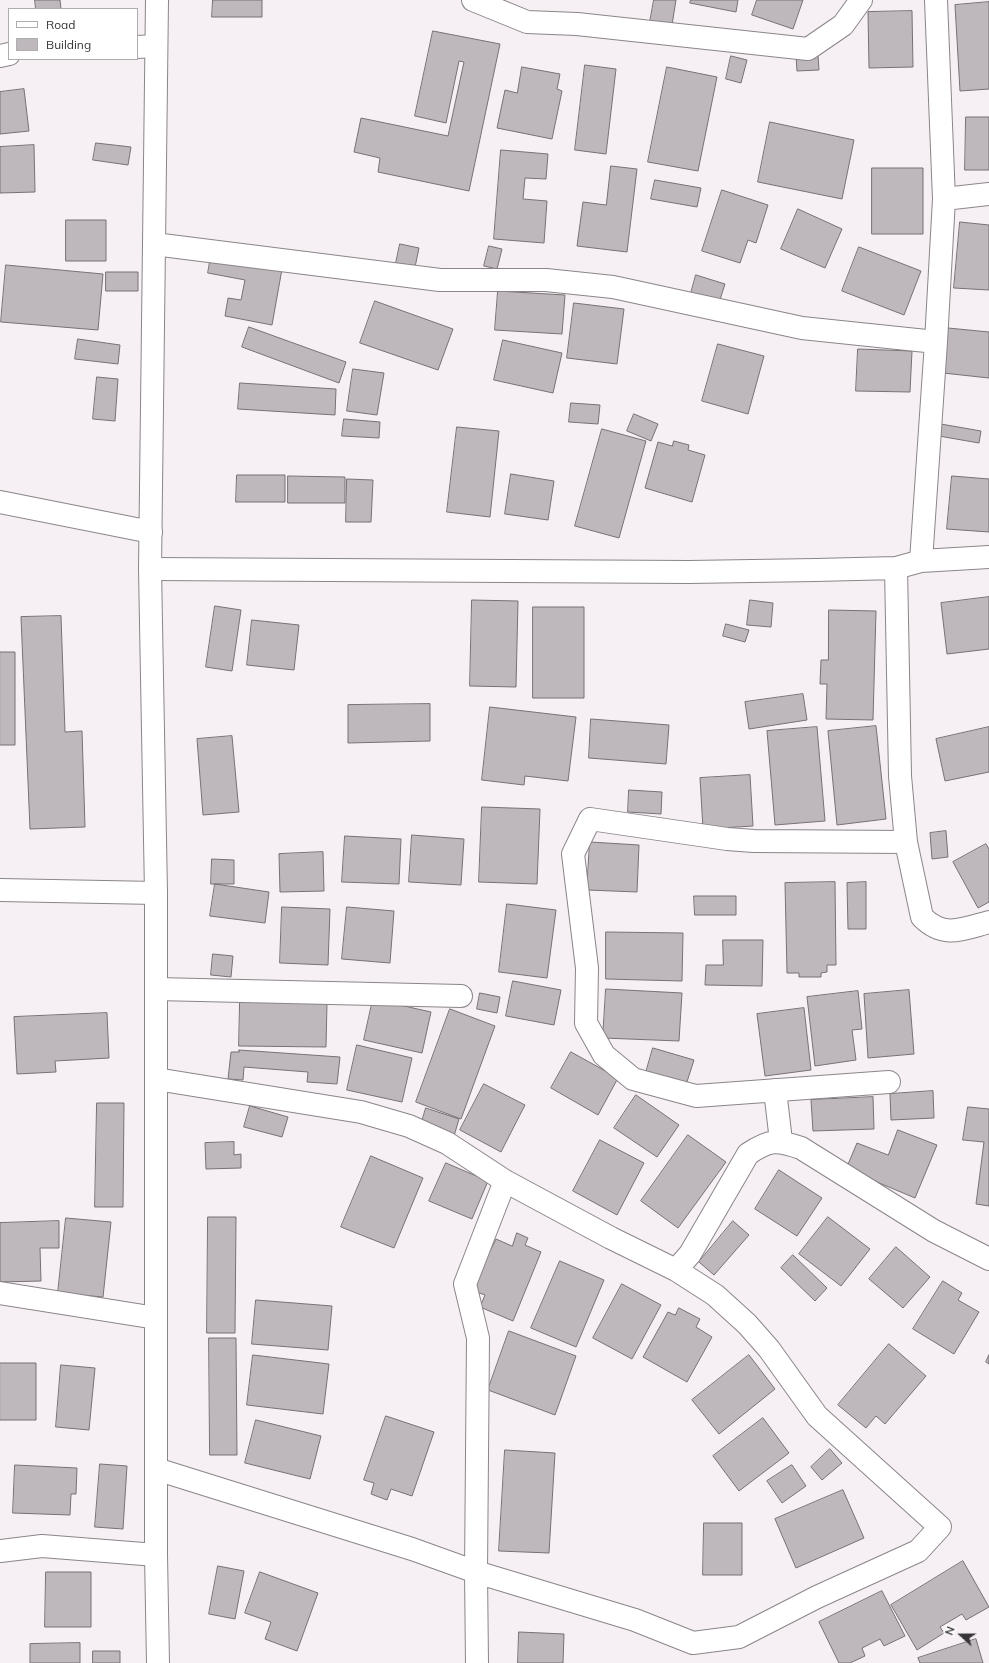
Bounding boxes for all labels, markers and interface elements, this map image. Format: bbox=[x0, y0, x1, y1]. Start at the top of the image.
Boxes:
legend bbox=[8, 8, 138, 60]
text: Road bbox=[46, 17, 75, 32]
text: Building bbox=[46, 37, 91, 52]
north arrow bbox=[941, 1615, 981, 1655]
text: N bbox=[942, 1624, 958, 1637]

